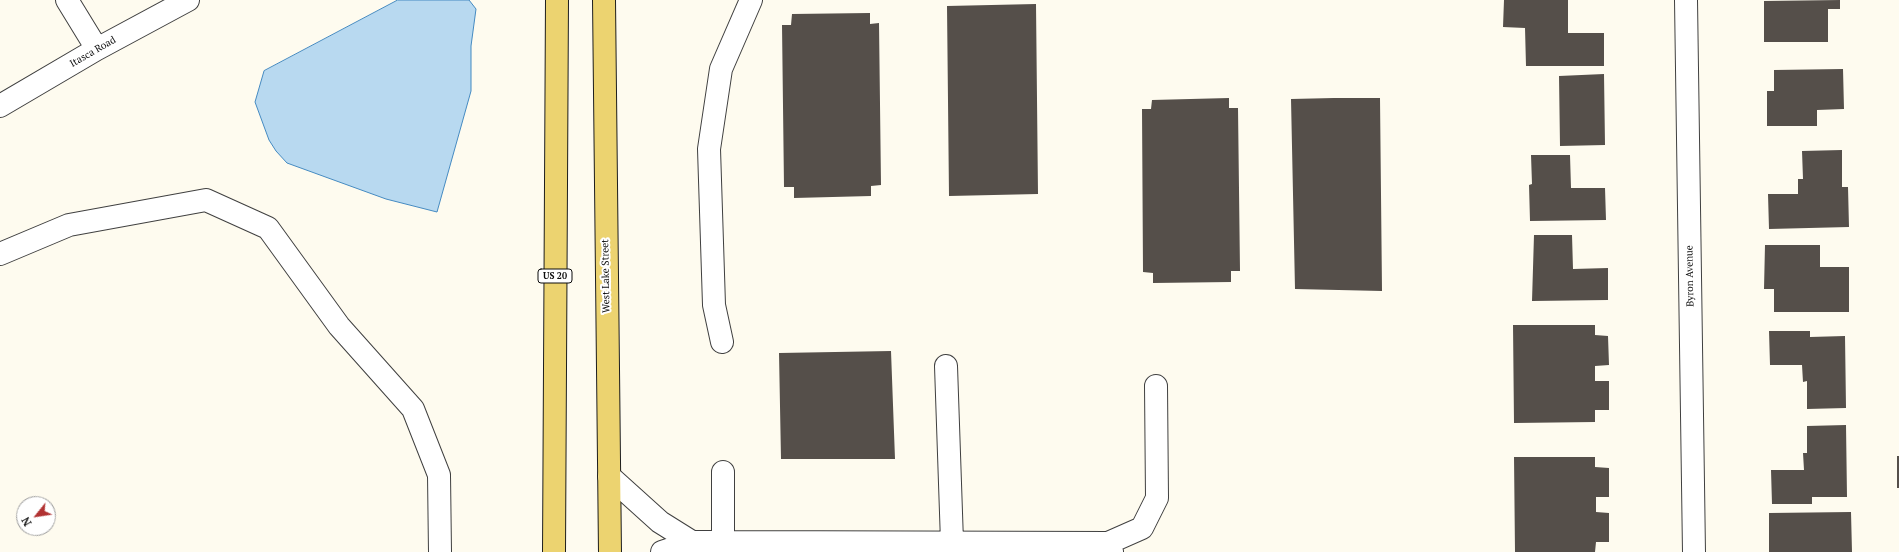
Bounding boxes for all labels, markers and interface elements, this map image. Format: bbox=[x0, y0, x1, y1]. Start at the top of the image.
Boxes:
street label: Itasca Road bbox=[68, 34, 118, 70]
street label: West Lake Street bbox=[599, 239, 613, 313]
street label: Byron Avenue bbox=[1683, 245, 1697, 307]
road number: US 20 bbox=[538, 269, 572, 283]
north arrow bbox=[16, 496, 56, 536]
text: N bbox=[18, 514, 35, 529]

